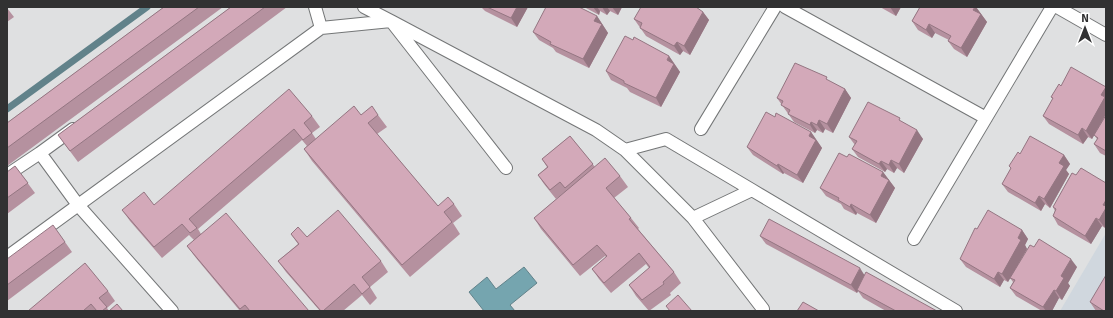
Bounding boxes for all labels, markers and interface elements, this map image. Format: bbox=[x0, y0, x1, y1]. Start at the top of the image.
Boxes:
north arrow bbox=[1065, 8, 1105, 48]
text: N bbox=[1081, 12, 1089, 25]

